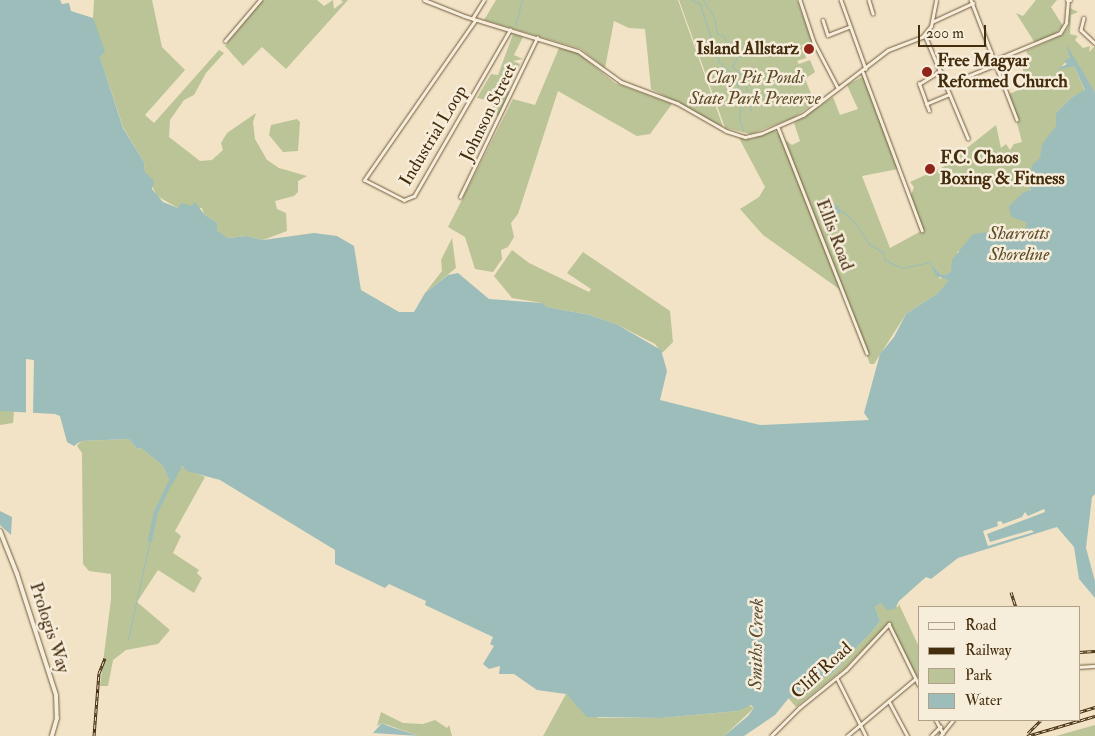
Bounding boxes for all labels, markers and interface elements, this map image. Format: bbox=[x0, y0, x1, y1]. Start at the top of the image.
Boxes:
scale bar bbox=[920, 15, 988, 47]
text: 200 m bbox=[926, 24, 964, 43]
place label: Island Allstarz bbox=[696, 38, 799, 60]
marker: Island Allstarz bbox=[803, 43, 815, 55]
place label: Free Magyar Reformed Church bbox=[937, 51, 1068, 94]
street label: Johnson Street bbox=[456, 61, 522, 165]
marker: Free Magyar Reformed Church bbox=[921, 66, 933, 78]
park label: Clay Pit Ponds State Park Preserve bbox=[689, 68, 821, 110]
street label: Industrial Loop bbox=[396, 82, 472, 190]
place label: F.C. Chaos Boxing & Fitness bbox=[940, 148, 1065, 190]
marker: F.C. Chaos Boxing & Fitness bbox=[924, 163, 936, 175]
street label: Ellis Road bbox=[811, 196, 857, 274]
park label: Sharrotts Shoreline bbox=[988, 224, 1050, 266]
street label: Prologis Way bbox=[24, 580, 74, 676]
water label: Smiths Creek bbox=[745, 598, 769, 690]
legend bbox=[918, 606, 1080, 721]
text: Road bbox=[965, 616, 996, 635]
street label: Cliff Road bbox=[787, 638, 857, 704]
text: Railway bbox=[965, 641, 1011, 660]
text: Park bbox=[965, 666, 992, 685]
text: Water bbox=[965, 691, 1002, 710]

